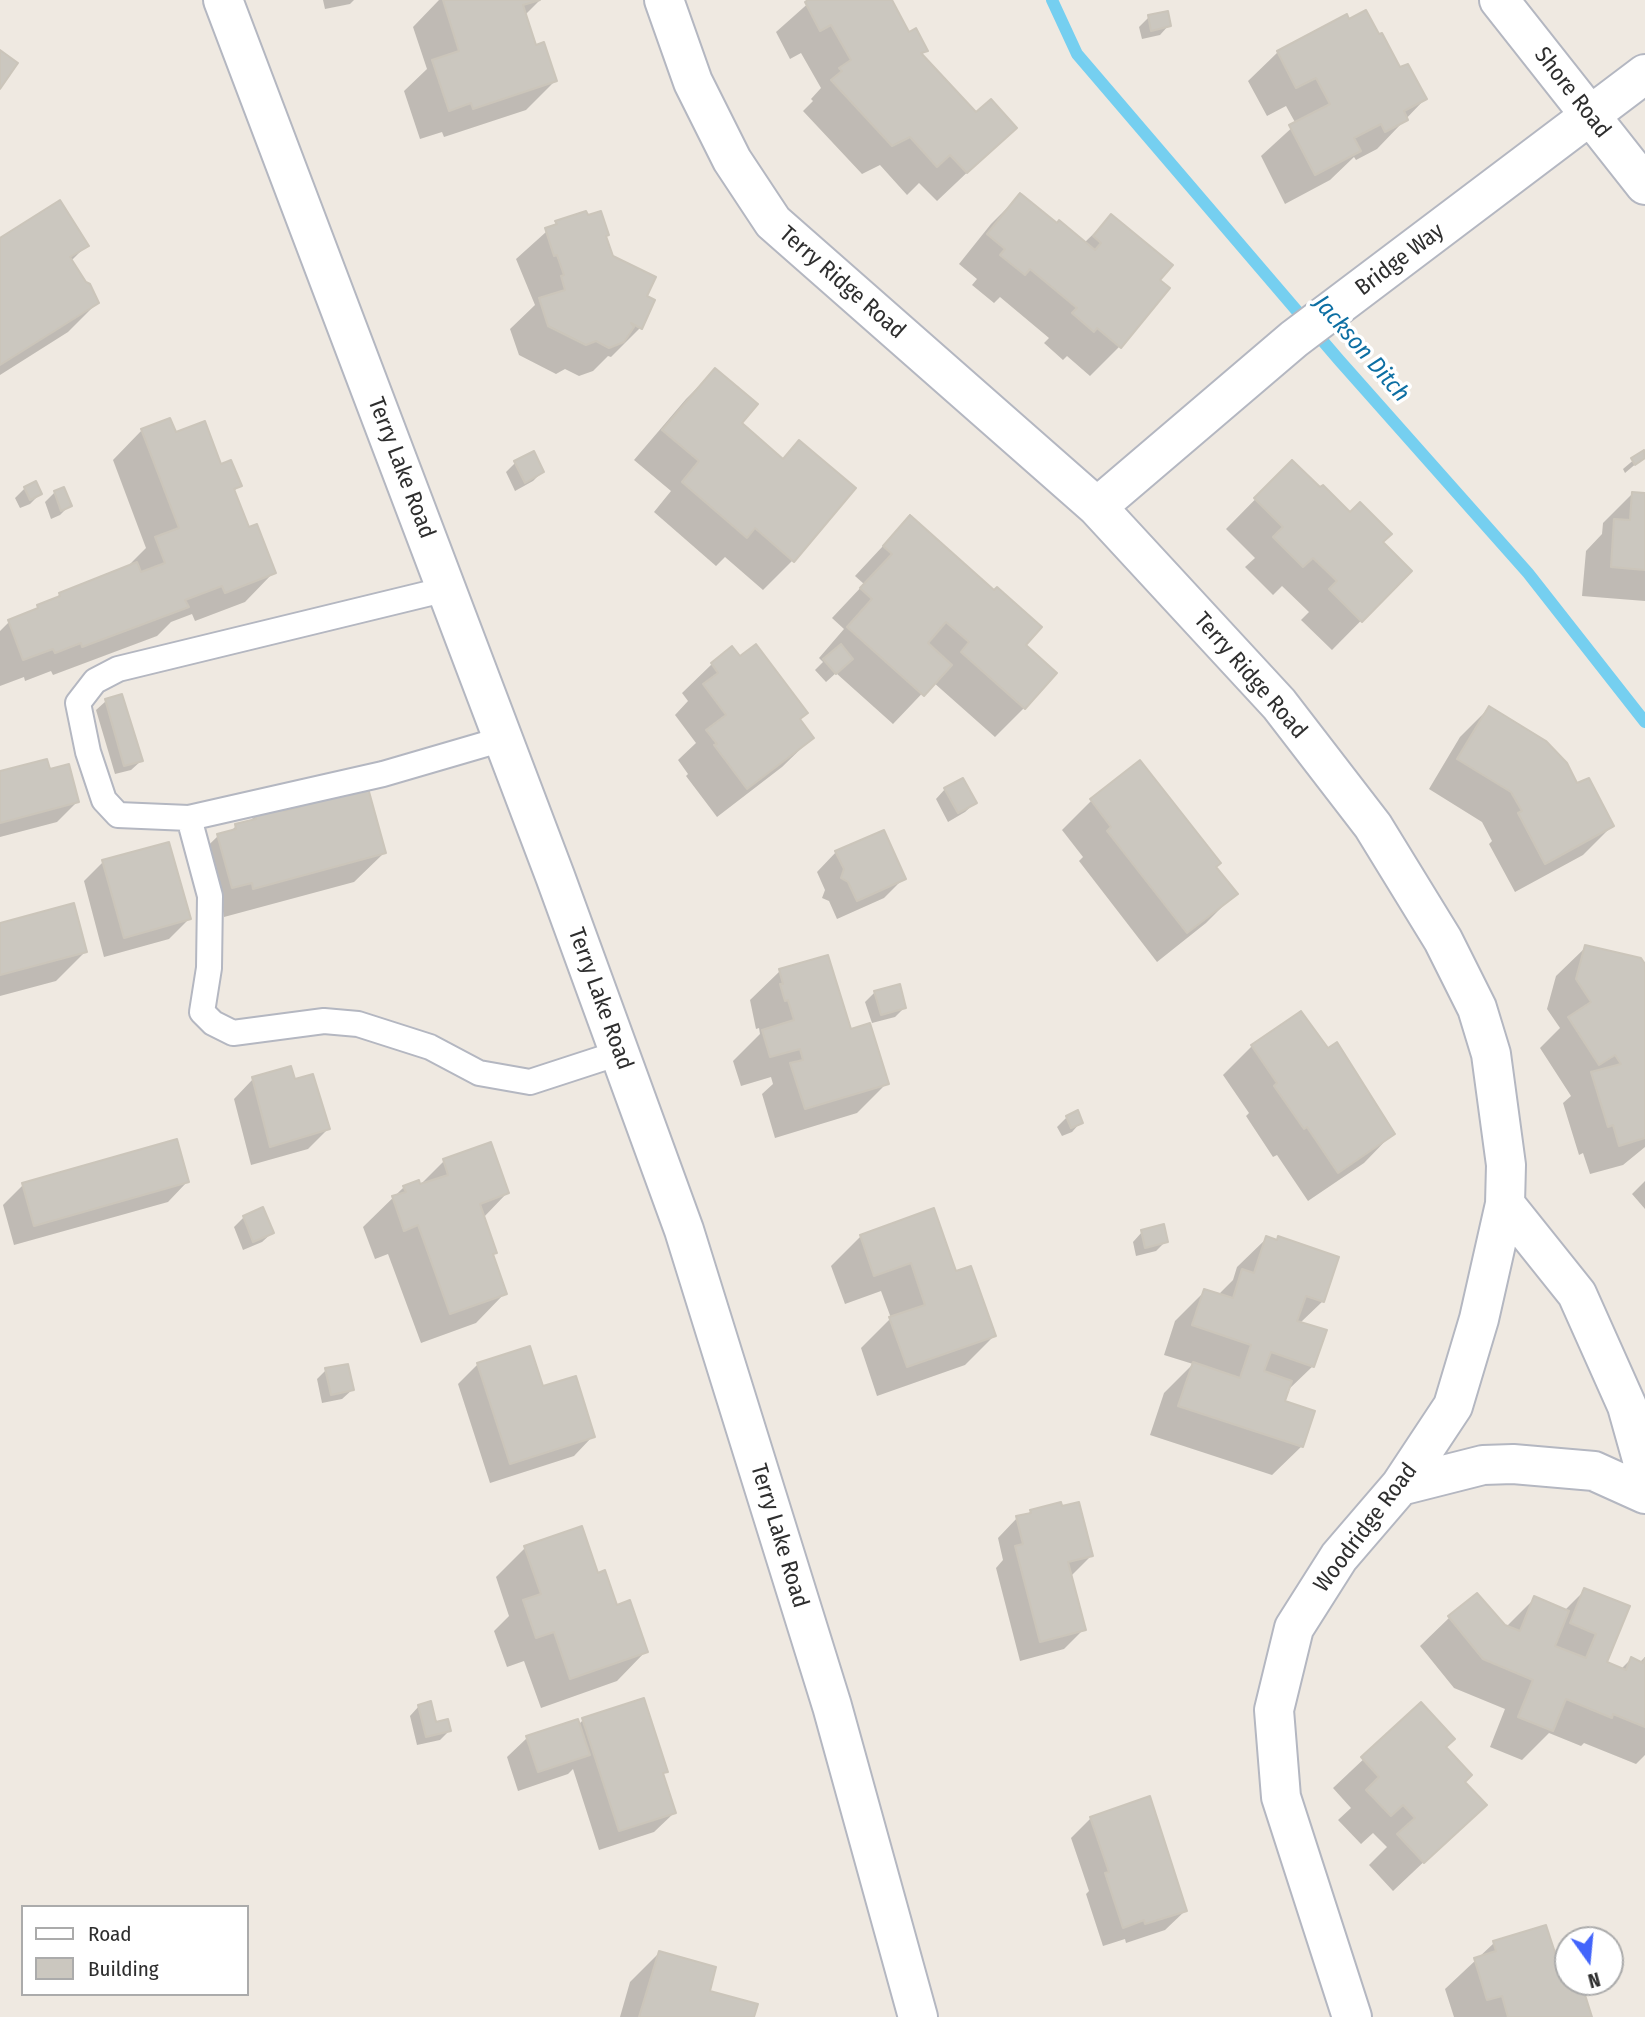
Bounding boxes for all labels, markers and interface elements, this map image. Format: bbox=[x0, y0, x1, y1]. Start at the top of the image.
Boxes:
street label: Shore Road bbox=[1528, 42, 1616, 144]
street label: Bridge Way bbox=[1350, 218, 1450, 302]
street label: Terry Ridge Road bbox=[773, 221, 911, 345]
water label: Jackson Ditch bbox=[1307, 290, 1415, 408]
street label: Terry Lake Road bbox=[361, 394, 441, 542]
street label: Terry Ridge Road bbox=[1188, 607, 1312, 745]
street label: Terry Lake Road bbox=[562, 924, 638, 1074]
street label: Woodridge Road bbox=[1308, 1458, 1424, 1598]
street label: Terry Lake Road bbox=[744, 1461, 814, 1611]
legend bbox=[21, 1905, 248, 1996]
text: Road bbox=[88, 1921, 132, 1947]
north arrow bbox=[1554, 1926, 1624, 1996]
text: Building bbox=[88, 1956, 159, 1982]
text: N bbox=[1586, 1967, 1603, 1992]

